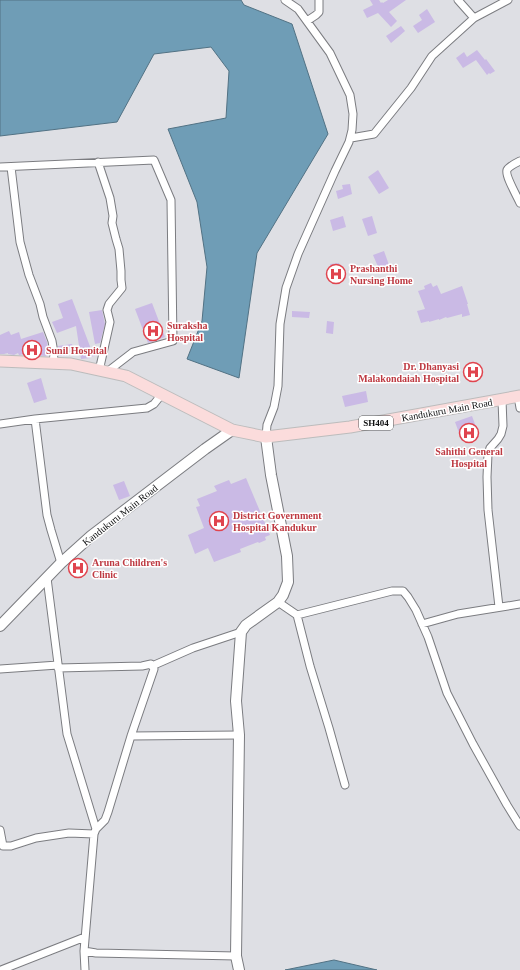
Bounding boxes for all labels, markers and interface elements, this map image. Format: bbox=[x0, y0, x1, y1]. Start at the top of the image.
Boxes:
hospital icon: Prashanthi Nursing Home bbox=[325, 263, 347, 285]
place label: Prashanthi Nursing Home bbox=[350, 263, 413, 286]
hospital icon: Suraksha Hospital bbox=[142, 320, 164, 342]
place label: Suraksha Hospital bbox=[167, 320, 208, 343]
hospital icon: Sunil Hospital bbox=[21, 339, 43, 361]
place label: Sunil Hospital bbox=[46, 345, 107, 356]
place label: Dr. Dhanyasi Malakondaiah Hospital bbox=[358, 361, 459, 384]
hospital icon: Dr. Dhanyasi Malakondaiah Hospital bbox=[462, 361, 484, 383]
street label: Kandukuru Main Road bbox=[401, 397, 493, 423]
road number: SH404 bbox=[359, 416, 393, 430]
hospital icon: Sahithi General Hospital bbox=[458, 422, 480, 444]
place label: Sahithi General Hospital bbox=[435, 446, 503, 469]
street label: Kandukuru Main Road bbox=[80, 482, 160, 548]
hospital icon: District Government Hospital Kandukur bbox=[208, 510, 230, 532]
place label: District Government Hospital Kandukur bbox=[233, 510, 322, 533]
hospital icon: Aruna Children's Clinic bbox=[67, 557, 89, 579]
place label: Aruna Children's Clinic bbox=[92, 557, 167, 580]

